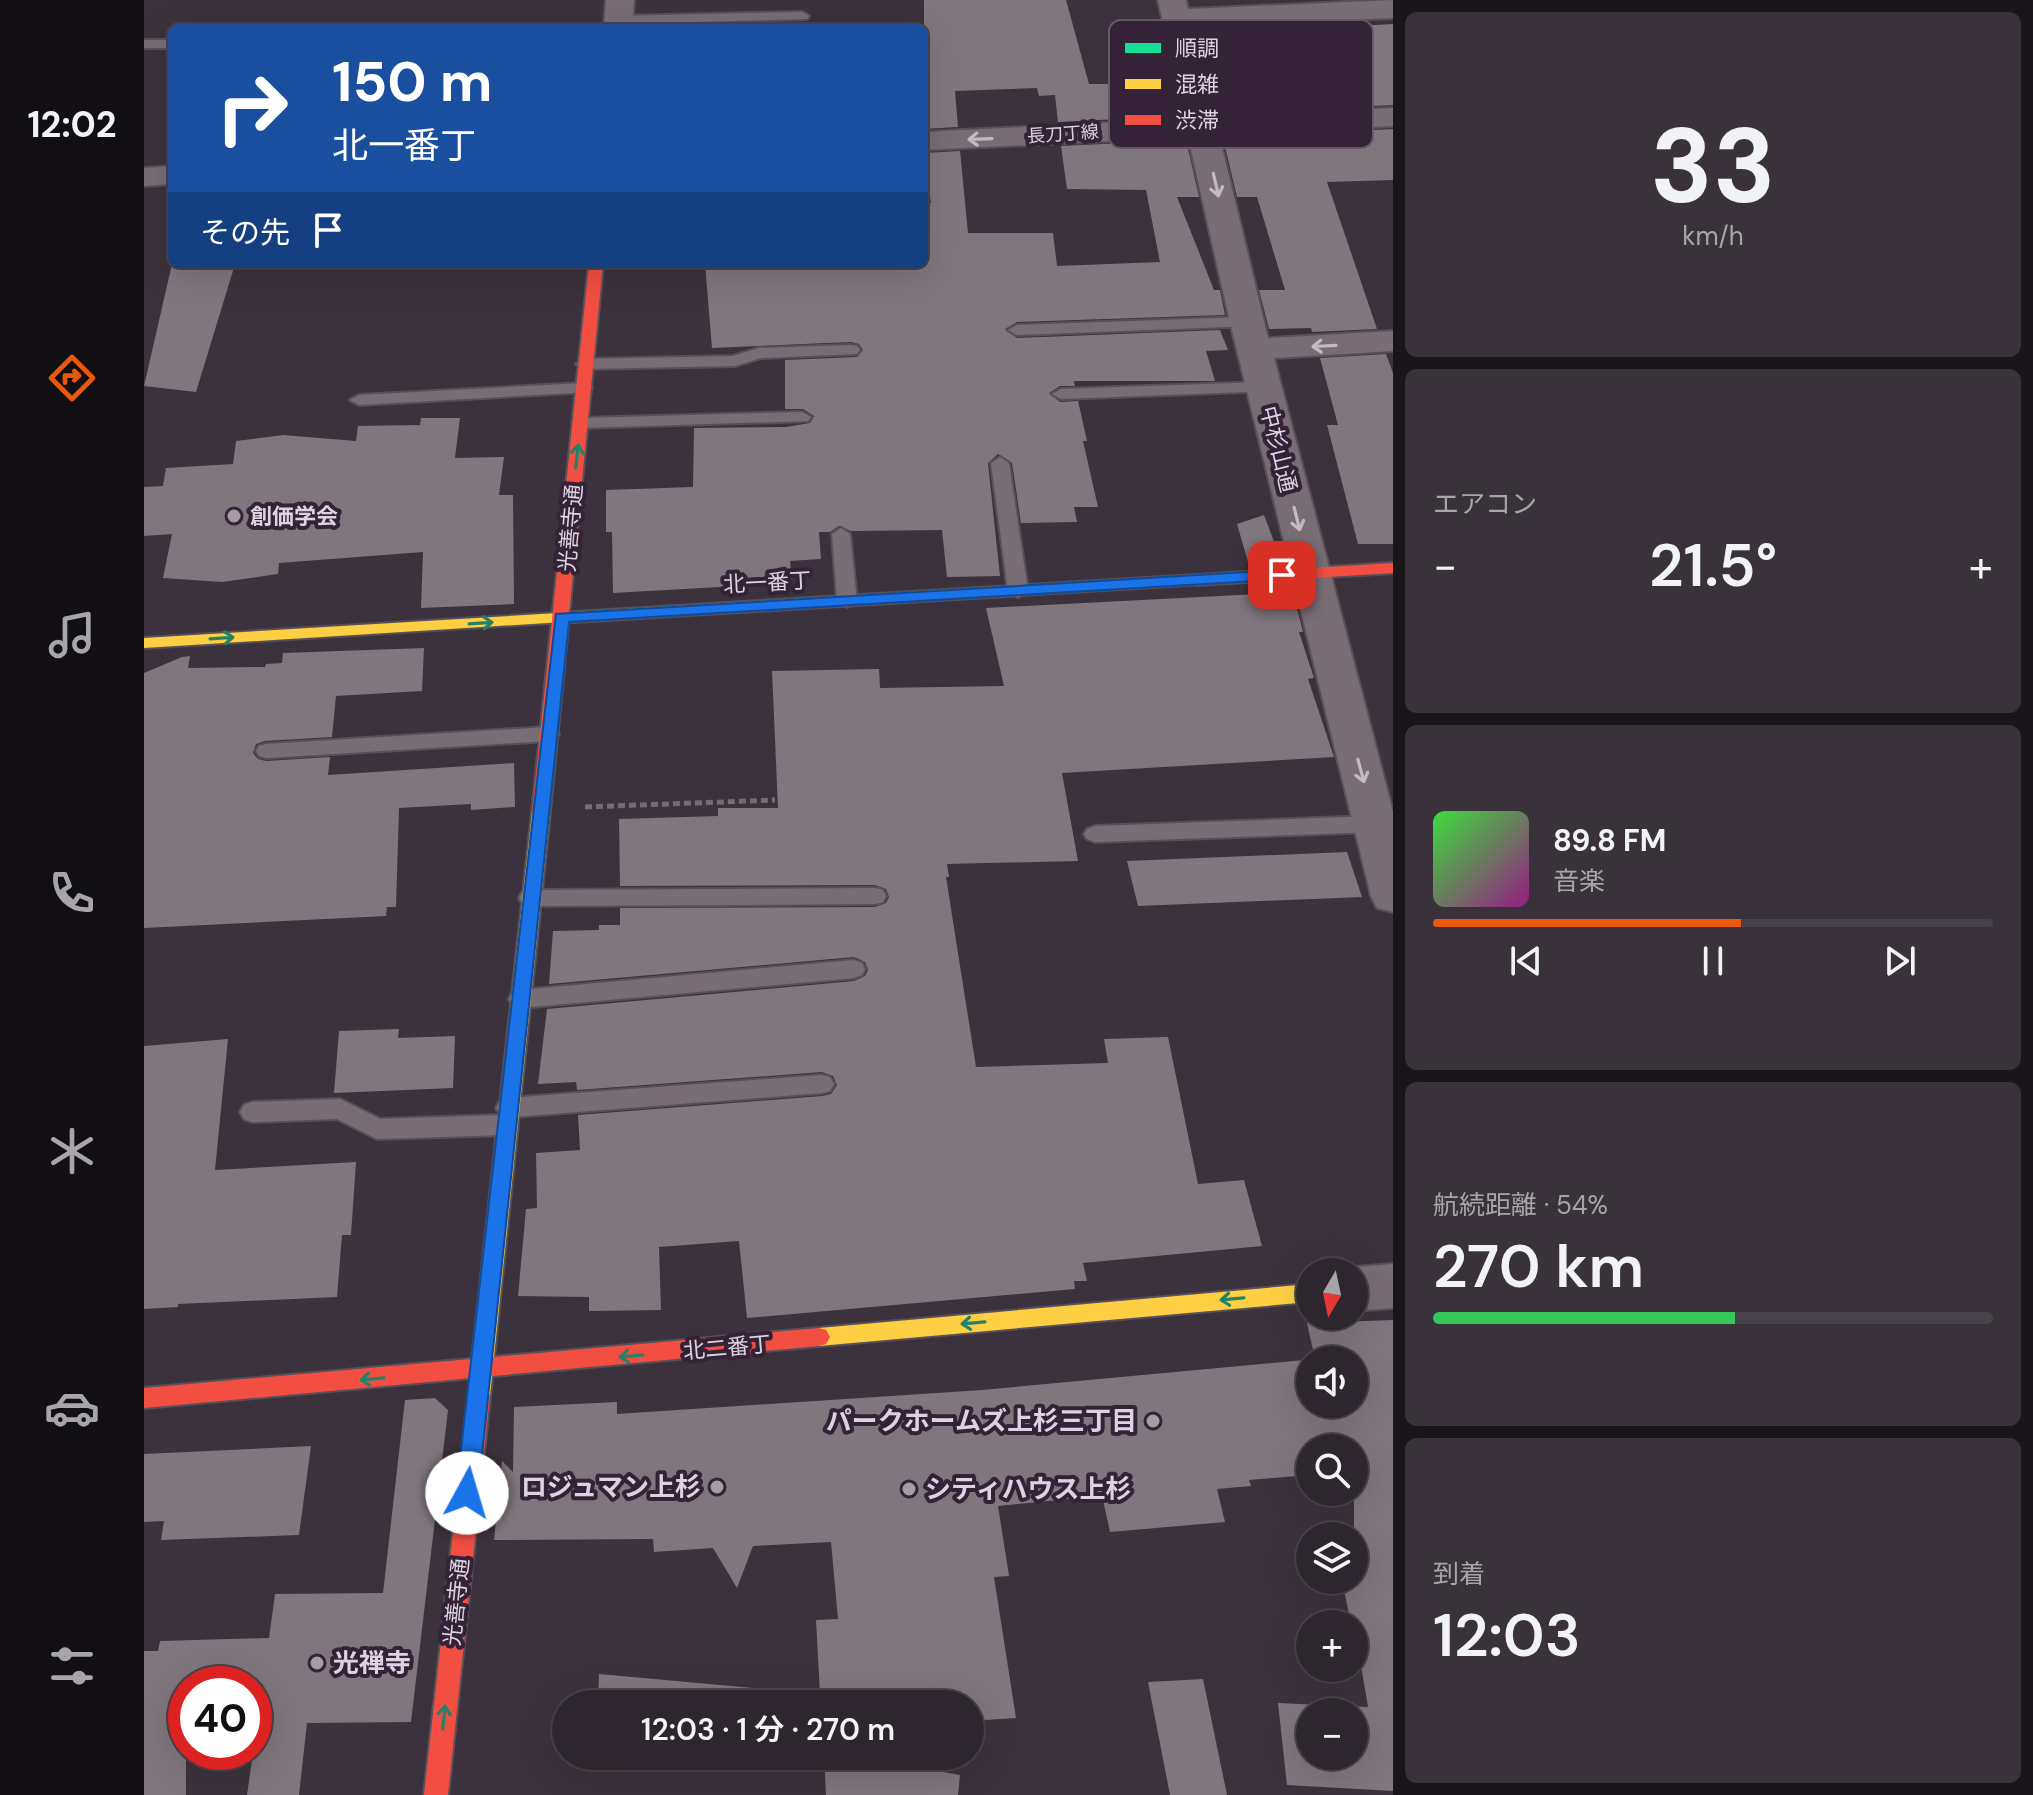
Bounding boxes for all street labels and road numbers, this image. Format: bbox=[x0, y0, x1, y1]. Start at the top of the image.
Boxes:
street label: 長刀丁線 bbox=[1026, 120, 1100, 148]
street label: 中杉山通 bbox=[1254, 403, 1303, 495]
street label: 光善寺通 bbox=[552, 483, 589, 573]
street label: 北一番丁 bbox=[722, 566, 812, 599]
street label: 北二番丁 bbox=[682, 1329, 772, 1366]
street label: 光善寺通 bbox=[437, 1557, 476, 1647]

